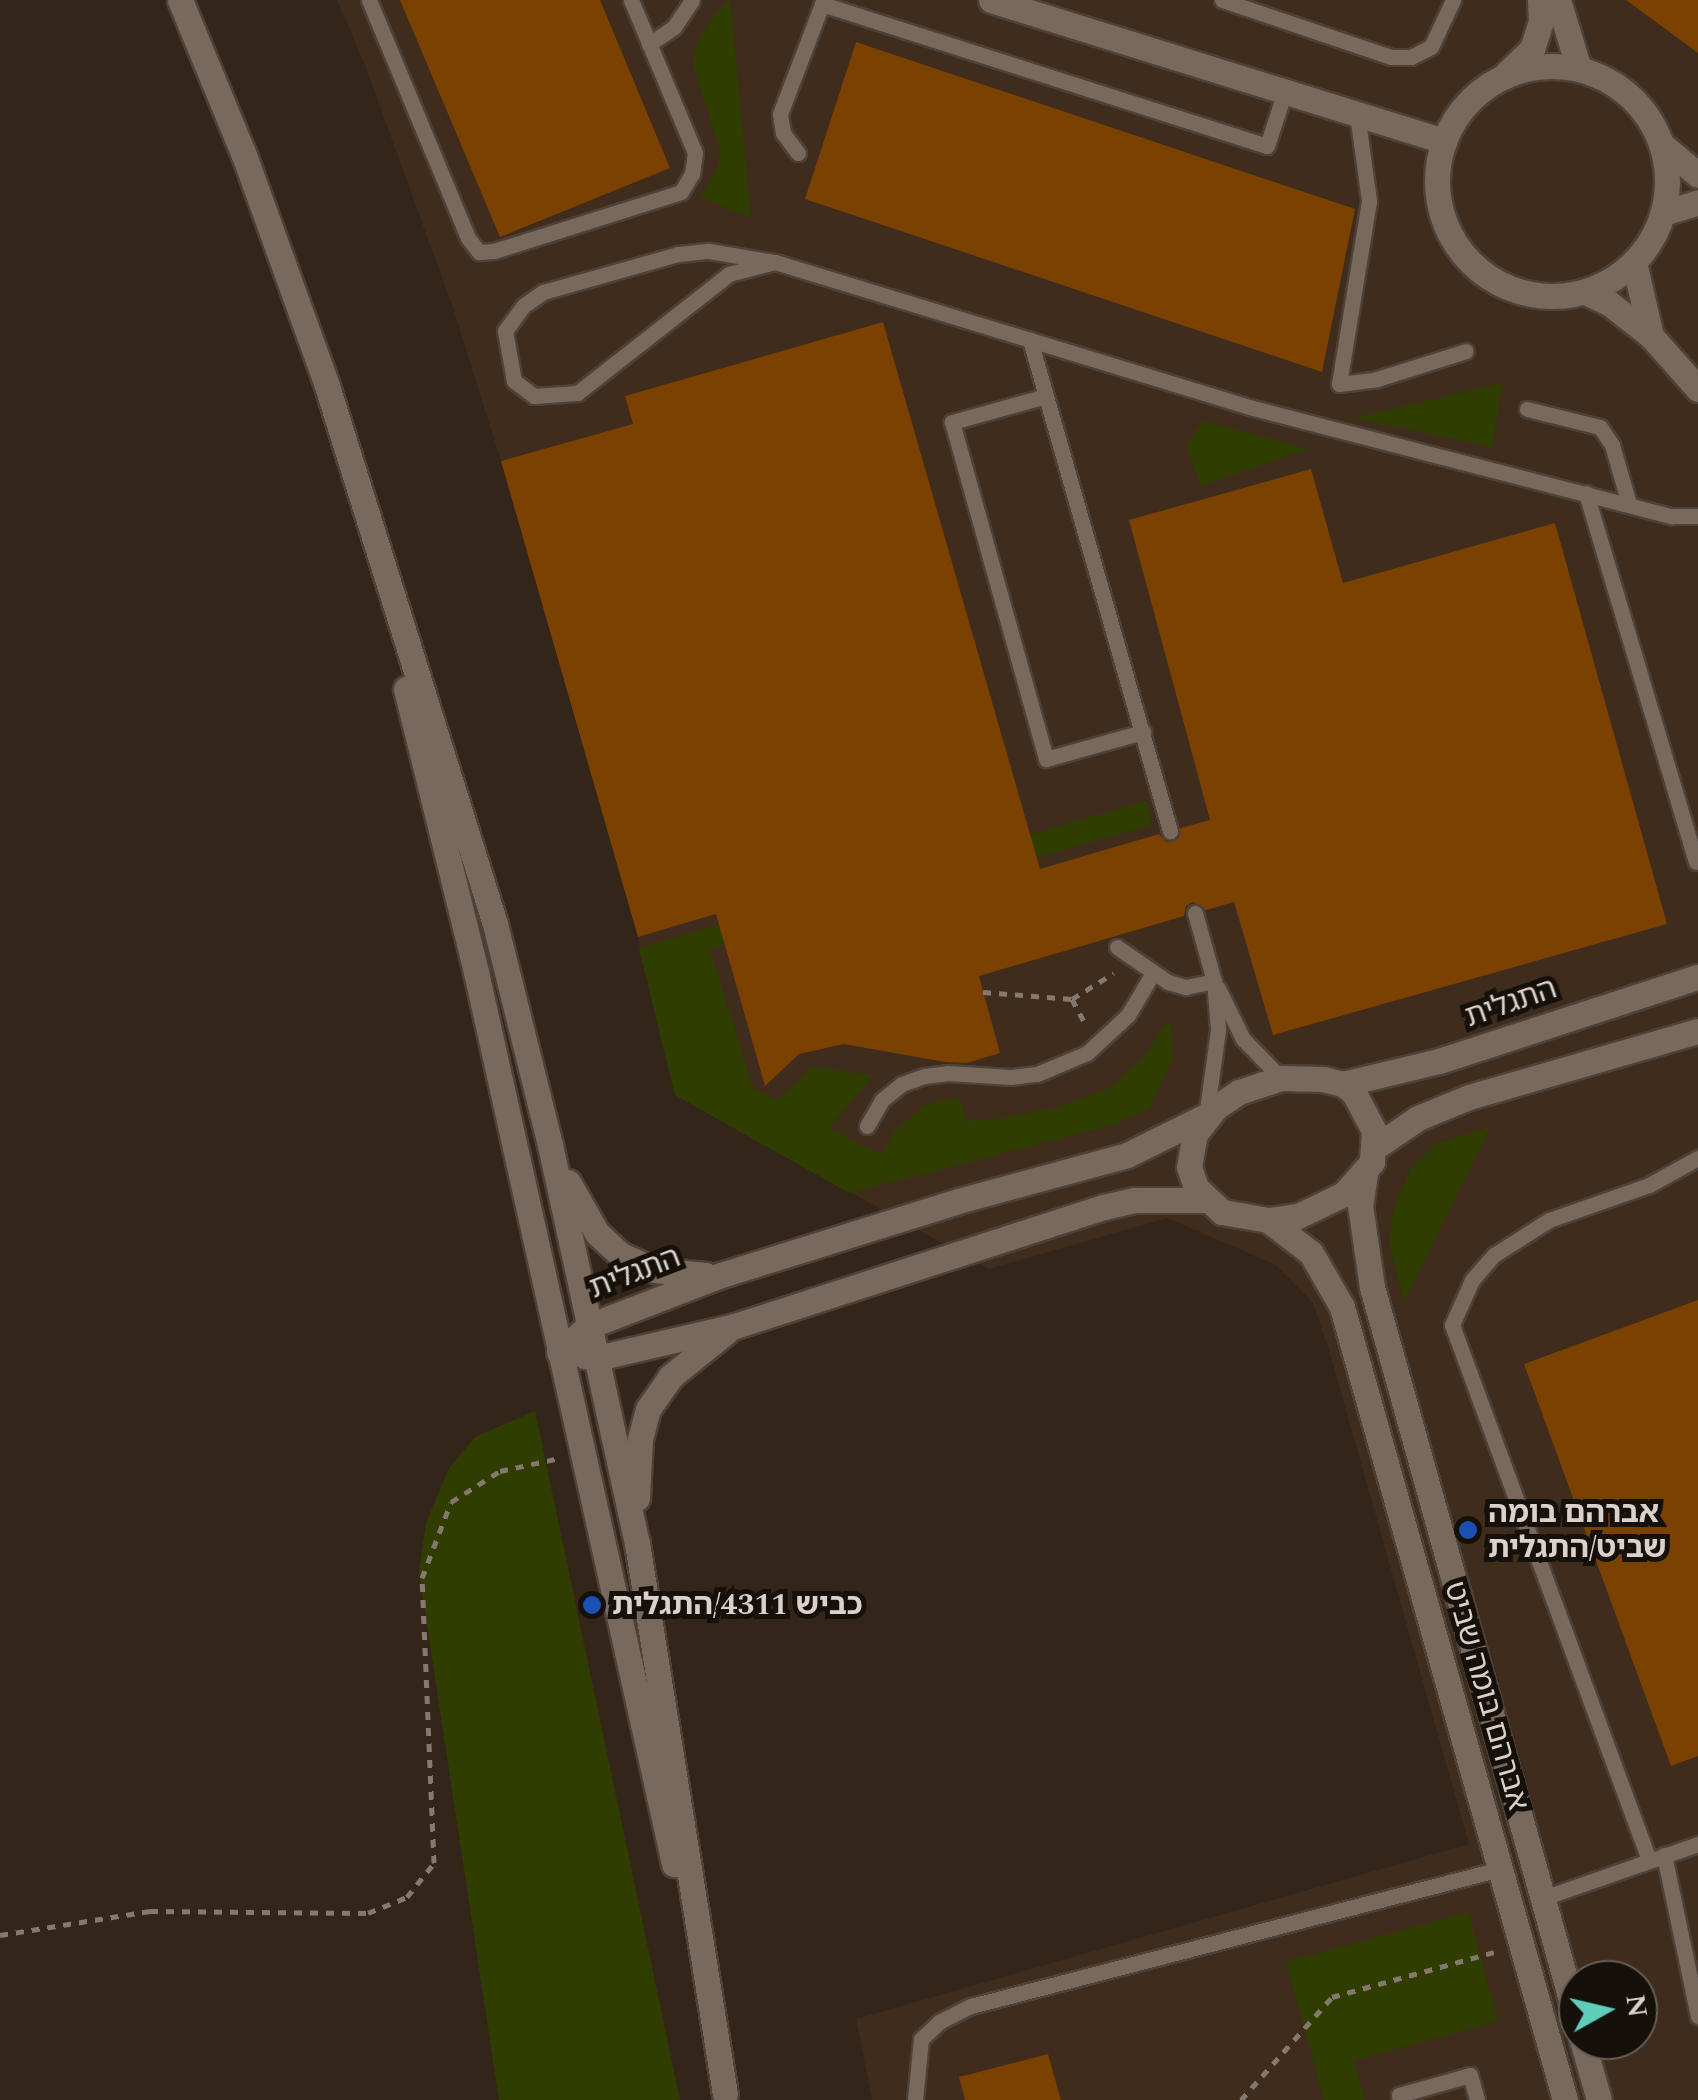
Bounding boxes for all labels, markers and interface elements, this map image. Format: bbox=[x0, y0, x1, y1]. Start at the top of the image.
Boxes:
street label: התגלית bbox=[1460, 971, 1562, 1035]
street label: התגלית bbox=[584, 1239, 686, 1307]
place label: אברהם בומה שביט/התגלית bbox=[1488, 1495, 1666, 1566]
marker: אברהם בומה שביט/התגלית bbox=[1457, 1519, 1479, 1541]
street label: אברהם בומה שביט bbox=[1436, 1578, 1536, 1814]
place label: כביש 4311/התגלית bbox=[612, 1587, 863, 1623]
marker: כביש 4311/התגלית bbox=[581, 1594, 603, 1616]
north arrow bbox=[1558, 1960, 1658, 2060]
text: N bbox=[1613, 1992, 1659, 2020]

